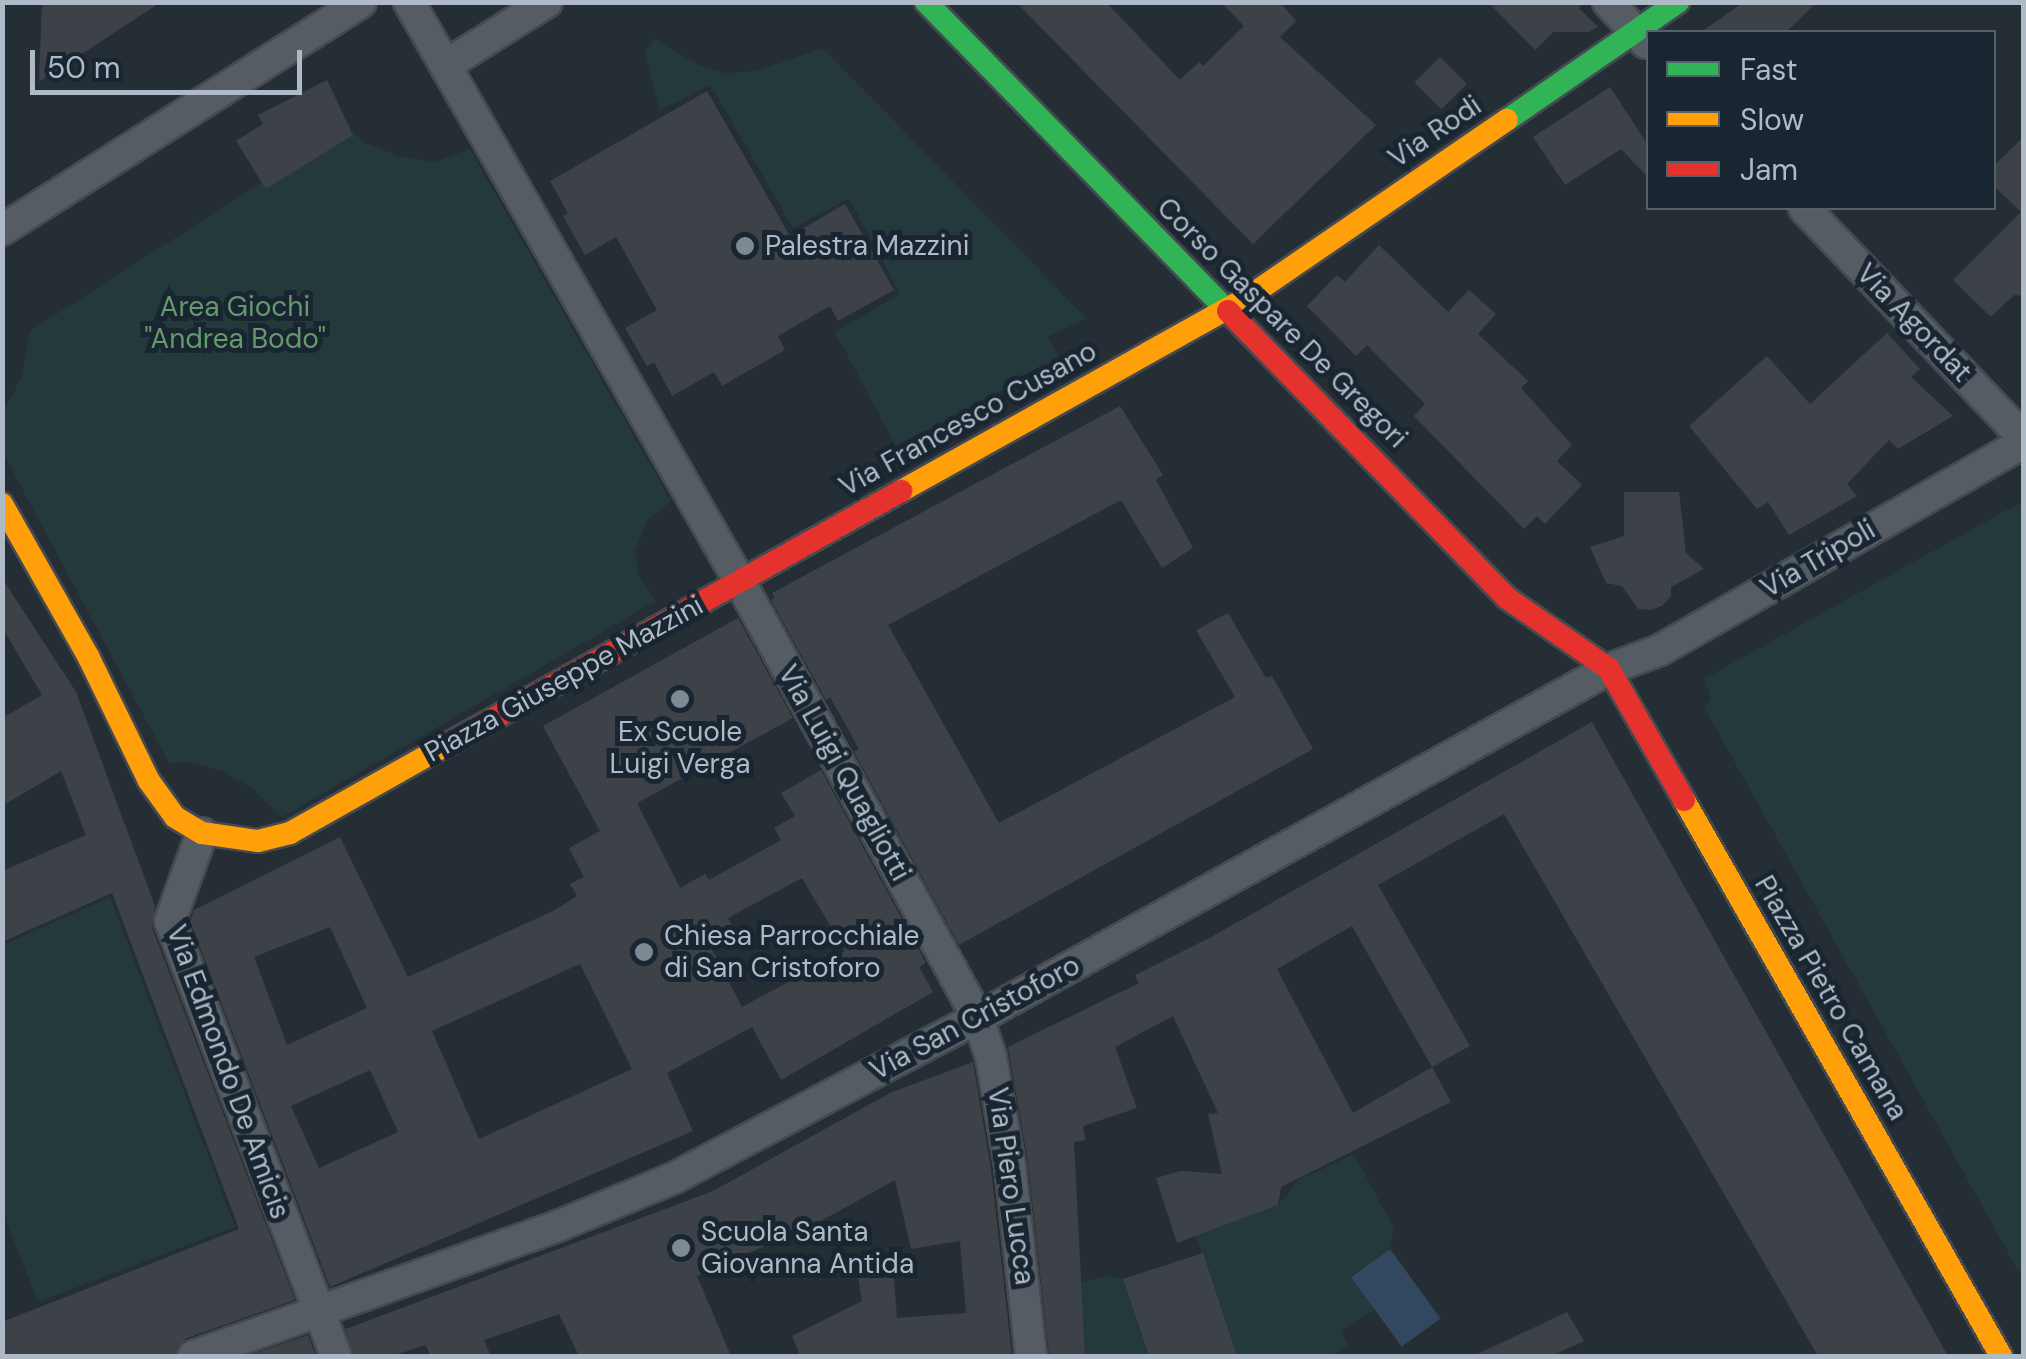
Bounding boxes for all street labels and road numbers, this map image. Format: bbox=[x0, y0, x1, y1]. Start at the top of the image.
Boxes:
street label: Via Rodi bbox=[1382, 89, 1488, 175]
street label: Corso Gaspare De Gregori bbox=[1150, 191, 1414, 455]
street label: Via Agordat bbox=[1849, 257, 1979, 389]
street label: Via Francesco Cusano bbox=[834, 334, 1102, 504]
street label: Via Tripoli bbox=[1755, 513, 1881, 605]
street label: Piazza Giuseppe Mazzini bbox=[419, 588, 709, 770]
street label: Via Luigi Quagliotti bbox=[771, 659, 917, 887]
street label: Piazza Pietro Camana bbox=[1747, 870, 1915, 1126]
street label: Via Edmondo De Amicis bbox=[159, 920, 297, 1224]
street label: Via San Cristoforo bbox=[864, 948, 1086, 1088]
street label: Via Piero Lucca bbox=[981, 1085, 1041, 1287]

